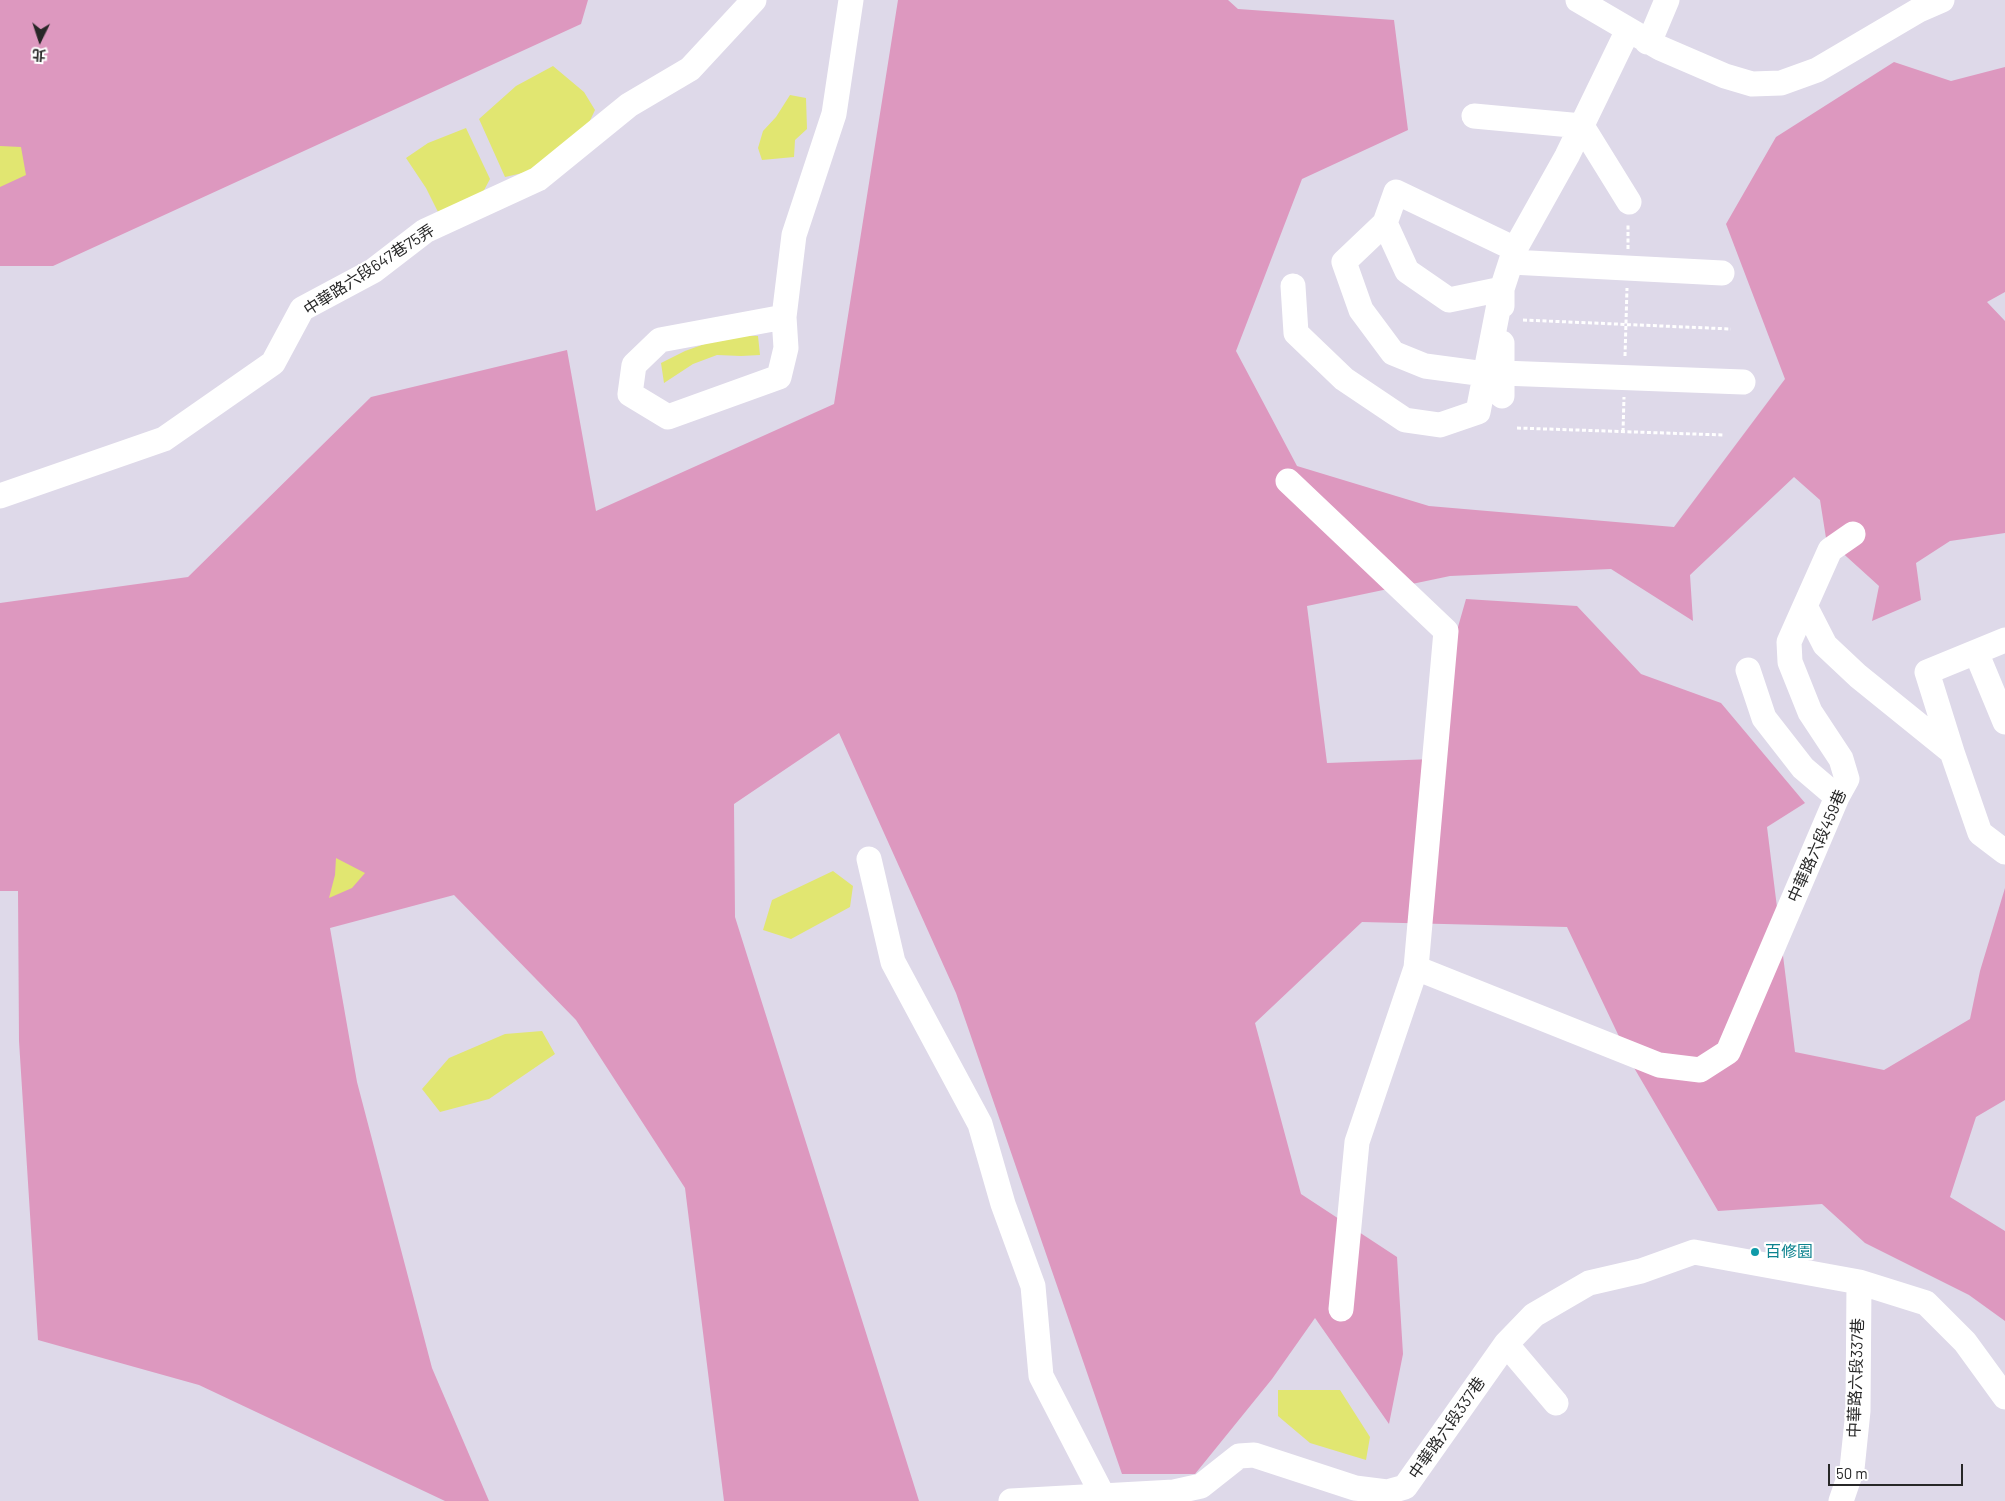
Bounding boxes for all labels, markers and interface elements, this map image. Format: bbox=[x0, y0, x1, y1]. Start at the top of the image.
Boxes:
north arrow bbox=[15, 15, 65, 65]
text: 北 bbox=[31, 46, 46, 64]
street label: 中華路六段647巷75弄 bbox=[300, 221, 438, 319]
street label: 中華路六段459巷 bbox=[1784, 787, 1850, 905]
place label: 百修園 bbox=[1765, 1242, 1813, 1262]
marker: 百修園 bbox=[1749, 1246, 1761, 1258]
street label: 中華路六段337巷 bbox=[1844, 1318, 1868, 1438]
street label: 中華路六段337巷 bbox=[1405, 1373, 1489, 1483]
scale bar bbox=[1830, 1454, 1965, 1486]
text: 50 m bbox=[1836, 1464, 1868, 1482]

